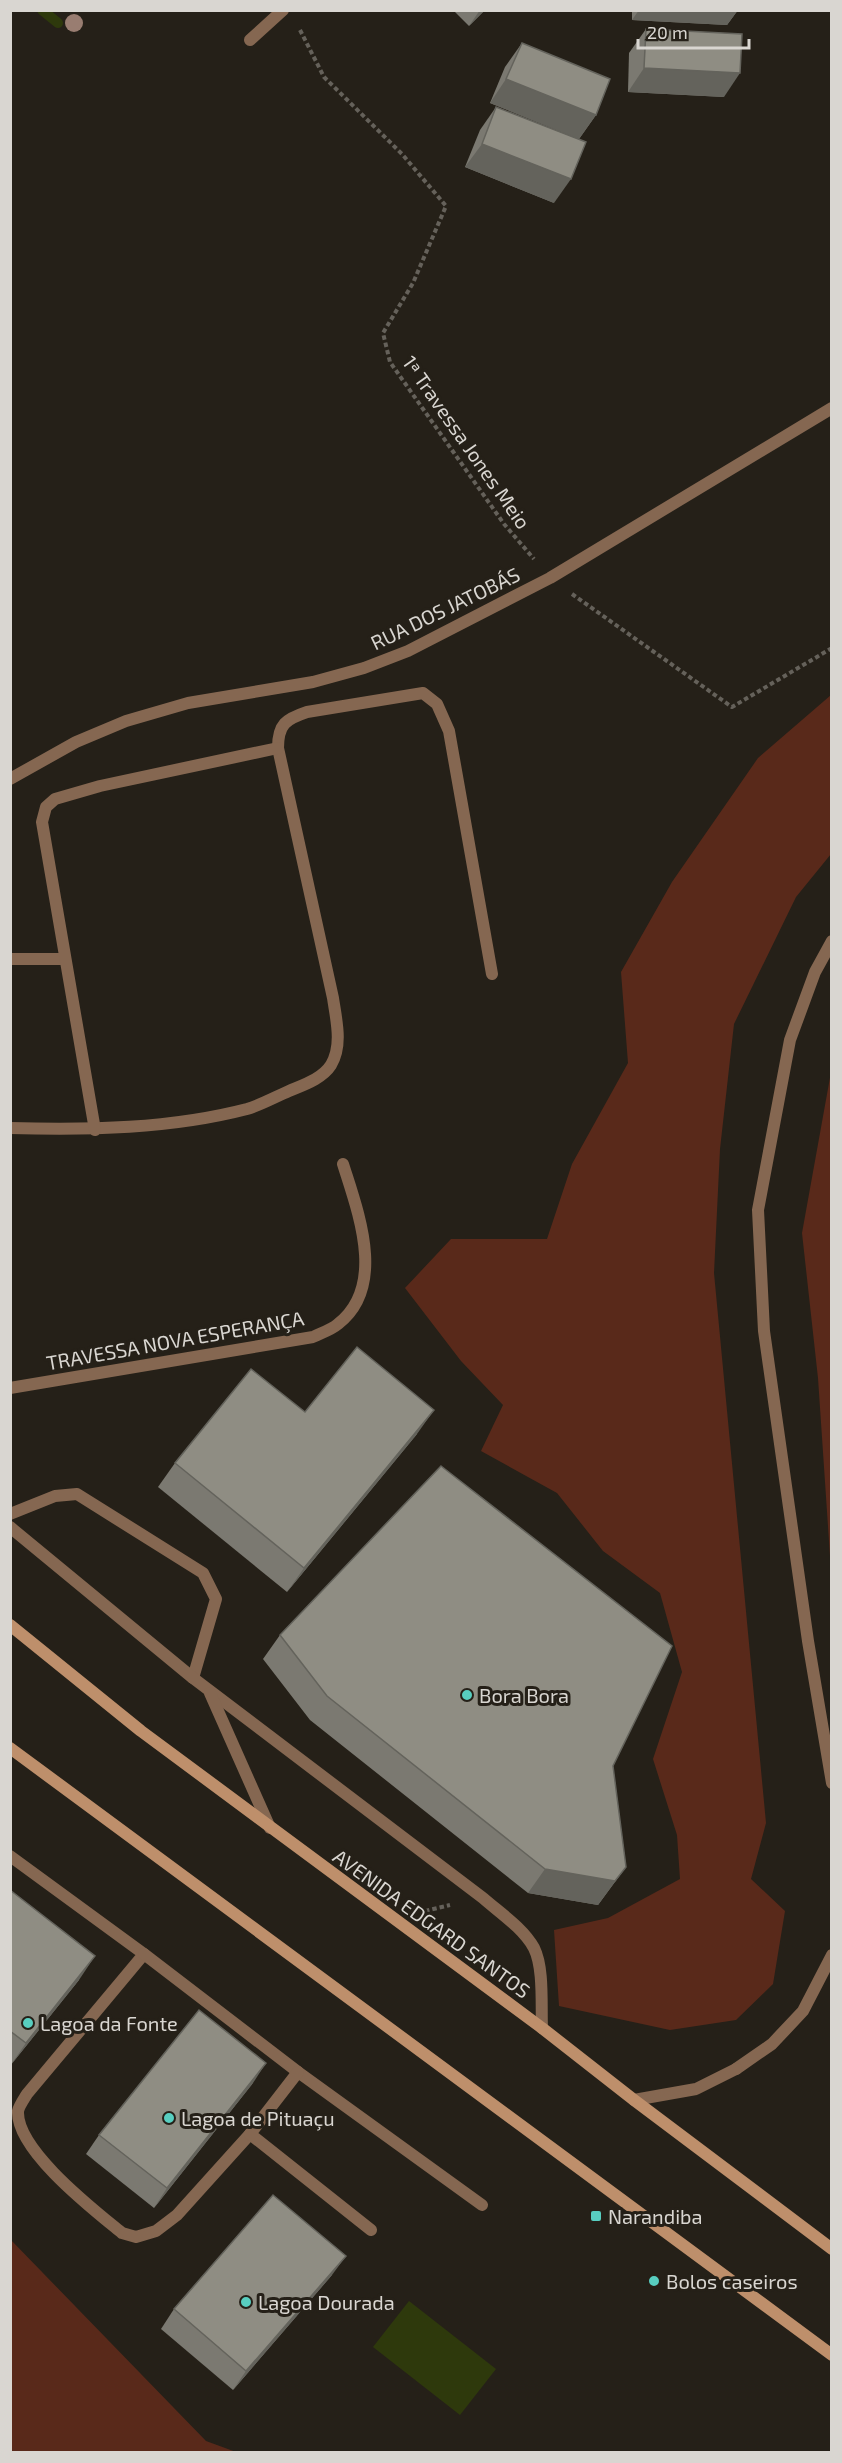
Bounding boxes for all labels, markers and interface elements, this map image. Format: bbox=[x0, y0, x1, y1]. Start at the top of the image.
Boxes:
scale bar bbox=[638, 12, 749, 50]
text: 20 m bbox=[647, 21, 688, 43]
street label: 1ª Travessa Jones Meio bbox=[398, 351, 536, 533]
street label: RUA DOS JATOBÁS bbox=[367, 562, 523, 654]
street label: TRAVESSA NOVA ESPERANÇA bbox=[44, 1305, 307, 1375]
place label: Bora Bora bbox=[479, 1683, 569, 1707]
marker: Bora Bora bbox=[460, 1688, 474, 1702]
street label: AVENIDA EDGARD SANTOS bbox=[329, 1844, 535, 2002]
place label: Lagoa da Fonte bbox=[40, 2011, 178, 2035]
marker: Lagoa da Fonte bbox=[21, 2016, 35, 2030]
place label: Lagoa de Pituaçu bbox=[181, 2106, 335, 2131]
marker: Lagoa de Pituaçu bbox=[162, 2111, 176, 2125]
place label: Narandiba bbox=[608, 2204, 703, 2228]
marker: Narandiba bbox=[589, 2209, 603, 2223]
place label: Bolos caseiros bbox=[666, 2269, 798, 2293]
marker: Bolos caseiros bbox=[647, 2274, 661, 2288]
place label: Lagoa Dourada bbox=[258, 2290, 395, 2314]
marker: Lagoa Dourada bbox=[239, 2295, 253, 2309]

